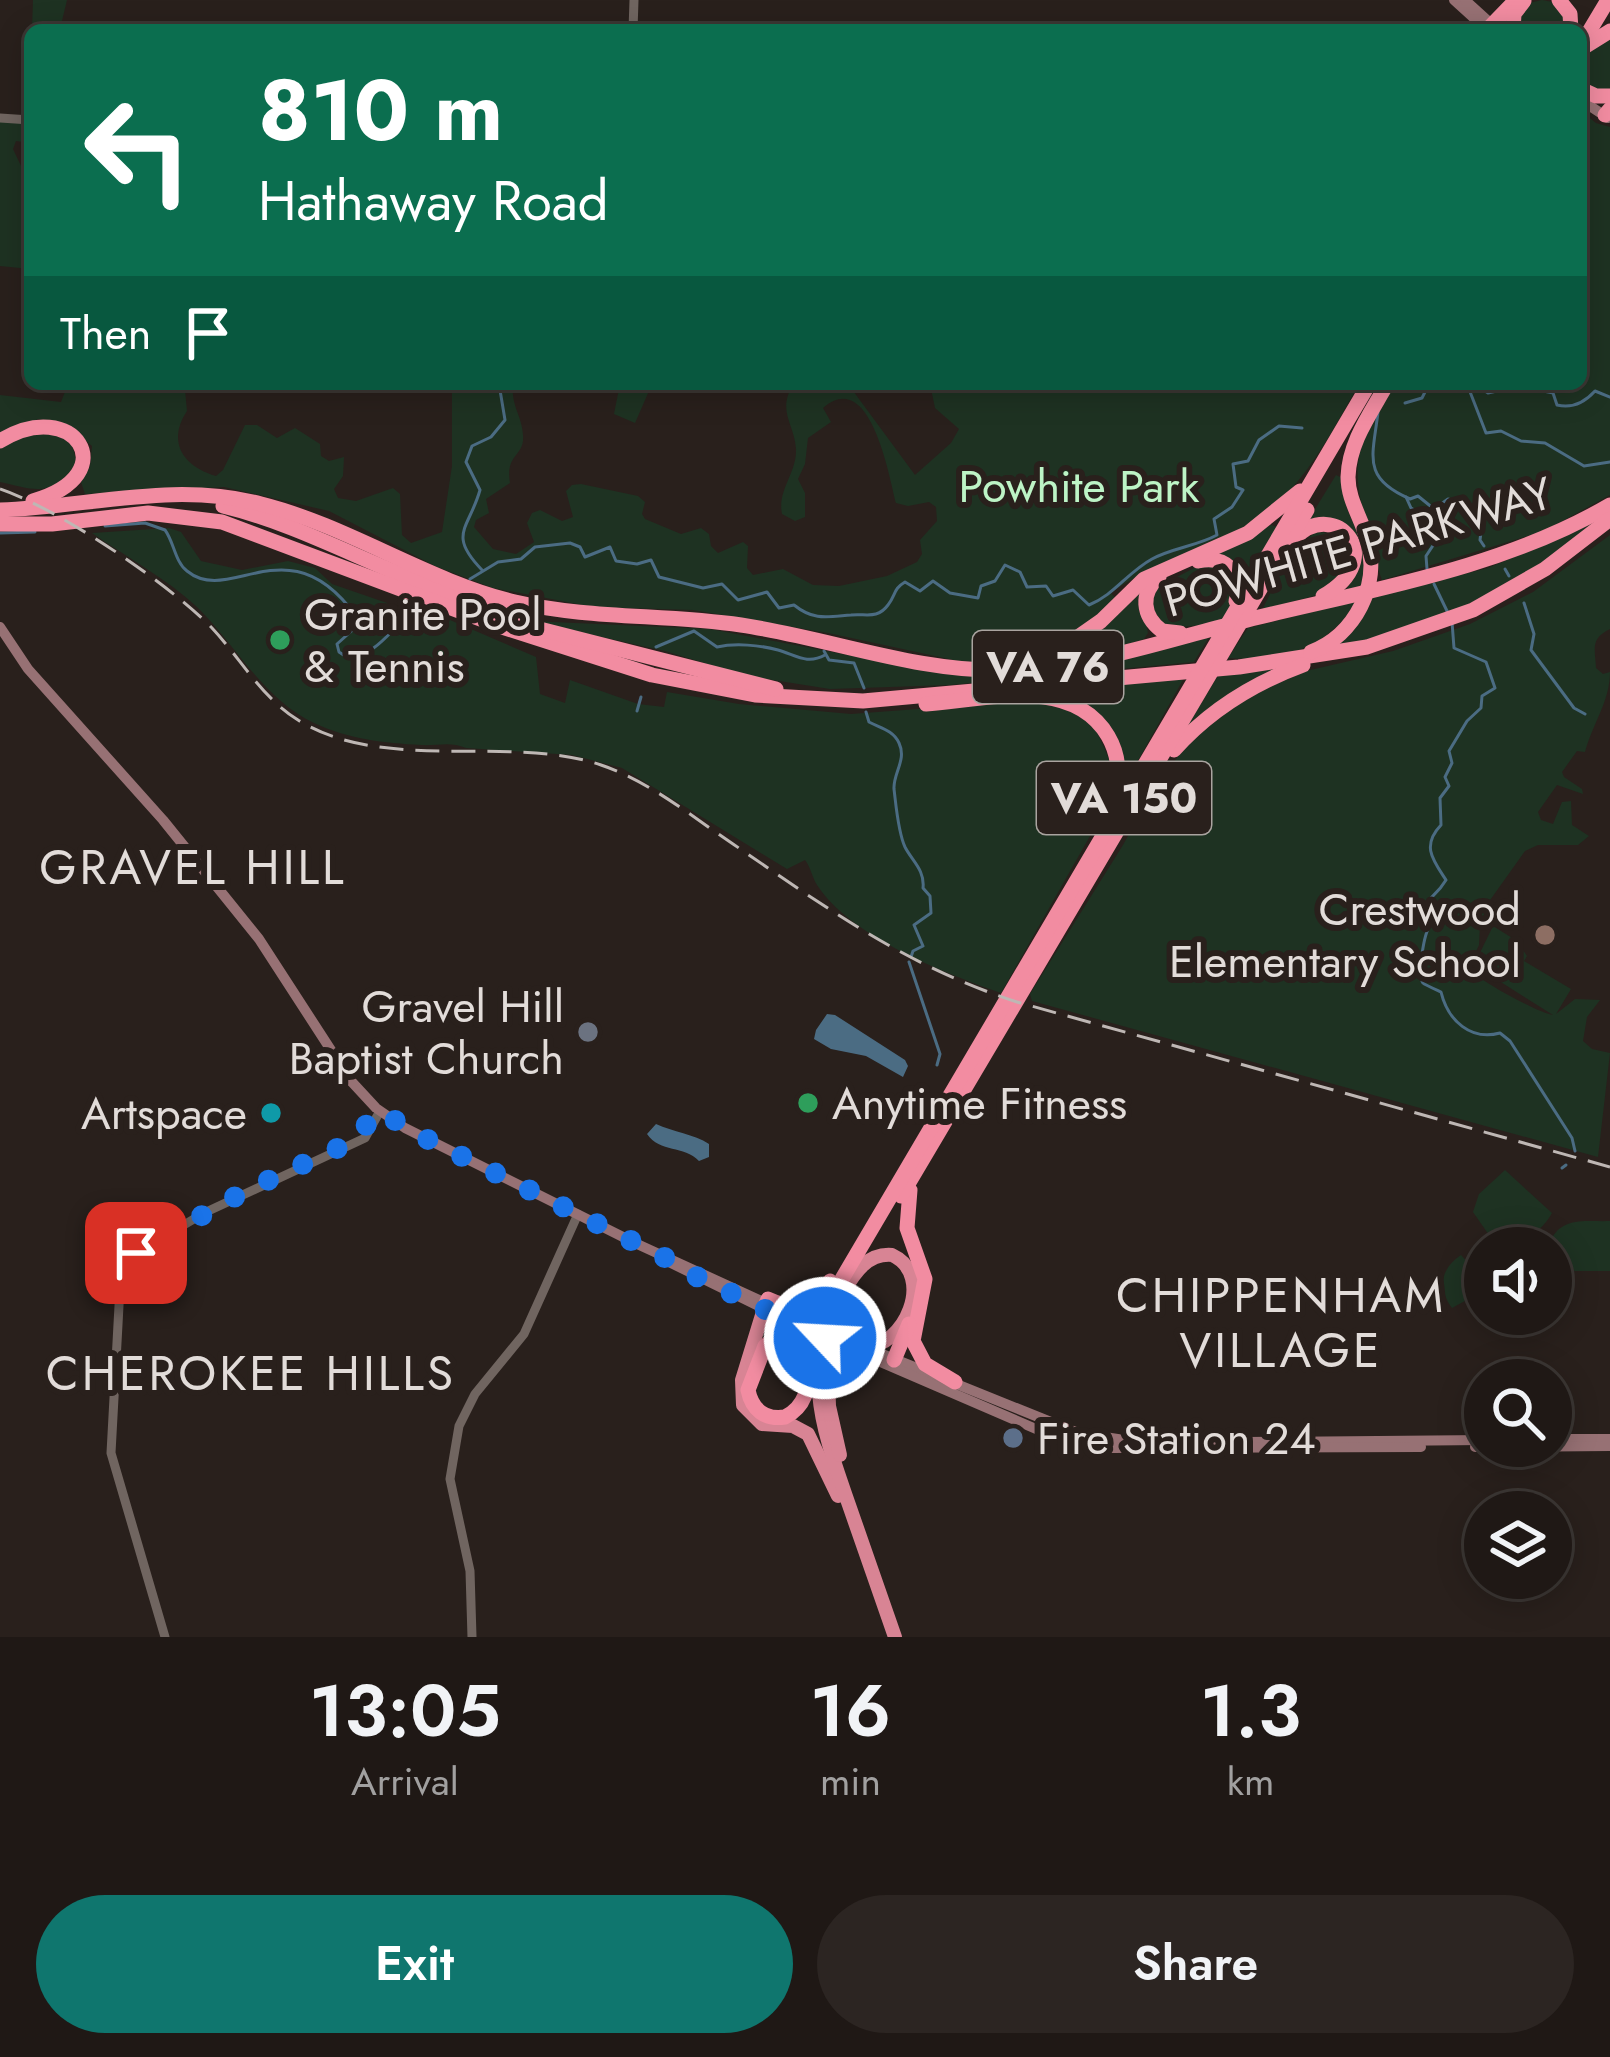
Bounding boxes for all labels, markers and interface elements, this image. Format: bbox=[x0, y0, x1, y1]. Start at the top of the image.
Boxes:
text: 810 m bbox=[258, 50, 503, 172]
icon: left bbox=[60, 72, 216, 228]
text: Hathaway Road bbox=[258, 162, 608, 240]
icon: arrive bbox=[175, 300, 241, 366]
text: Then bbox=[60, 301, 151, 366]
park label: Powhite Park bbox=[959, 454, 1200, 519]
street label: POWHITE PARKWAY bbox=[1156, 460, 1560, 633]
place label: Granite Pool & Tennis bbox=[304, 582, 542, 699]
marker: Granite Pool & Tennis bbox=[267, 627, 293, 653]
road number: VA 76 bbox=[973, 631, 1123, 703]
road number: VA 150 bbox=[1037, 762, 1211, 834]
district label: GRAVEL HILL bbox=[39, 833, 347, 902]
place label: Crestwood Elementary School bbox=[1169, 877, 1521, 994]
marker: Crestwood Elementary School bbox=[1532, 922, 1558, 948]
place label: Gravel Hill Baptist Church bbox=[289, 974, 564, 1091]
marker: Gravel Hill Baptist Church bbox=[575, 1019, 601, 1045]
place label: Anytime Fitness bbox=[832, 1071, 1127, 1136]
place label: Artspace bbox=[81, 1081, 247, 1146]
marker: Anytime Fitness bbox=[795, 1090, 821, 1116]
marker: Artspace bbox=[258, 1100, 284, 1126]
pin bbox=[85, 1202, 187, 1304]
icon: arrive bbox=[103, 1220, 169, 1286]
map controls bbox=[1464, 1227, 1572, 1599]
button: sound bbox=[1464, 1227, 1572, 1335]
district label: CHIPPENHAM VILLAGE bbox=[1116, 1261, 1446, 1385]
position arrow bbox=[762, 1275, 888, 1401]
district label: CHEROKEE HILLS bbox=[46, 1339, 456, 1408]
button: search bbox=[1464, 1359, 1572, 1467]
place label: Fire Station 24 bbox=[1037, 1406, 1316, 1471]
marker: Fire Station 24 bbox=[1000, 1425, 1026, 1451]
button: layers bbox=[1464, 1491, 1572, 1599]
text: 13:05 bbox=[309, 1659, 501, 1763]
text: 16 bbox=[810, 1659, 891, 1763]
text: 1.3 bbox=[1200, 1659, 1301, 1763]
text: Arrival bbox=[351, 1753, 459, 1810]
text: min bbox=[820, 1753, 881, 1810]
text: km bbox=[1227, 1753, 1274, 1810]
button: Exit bbox=[36, 1895, 793, 2033]
button: Share bbox=[817, 1895, 1574, 2033]

